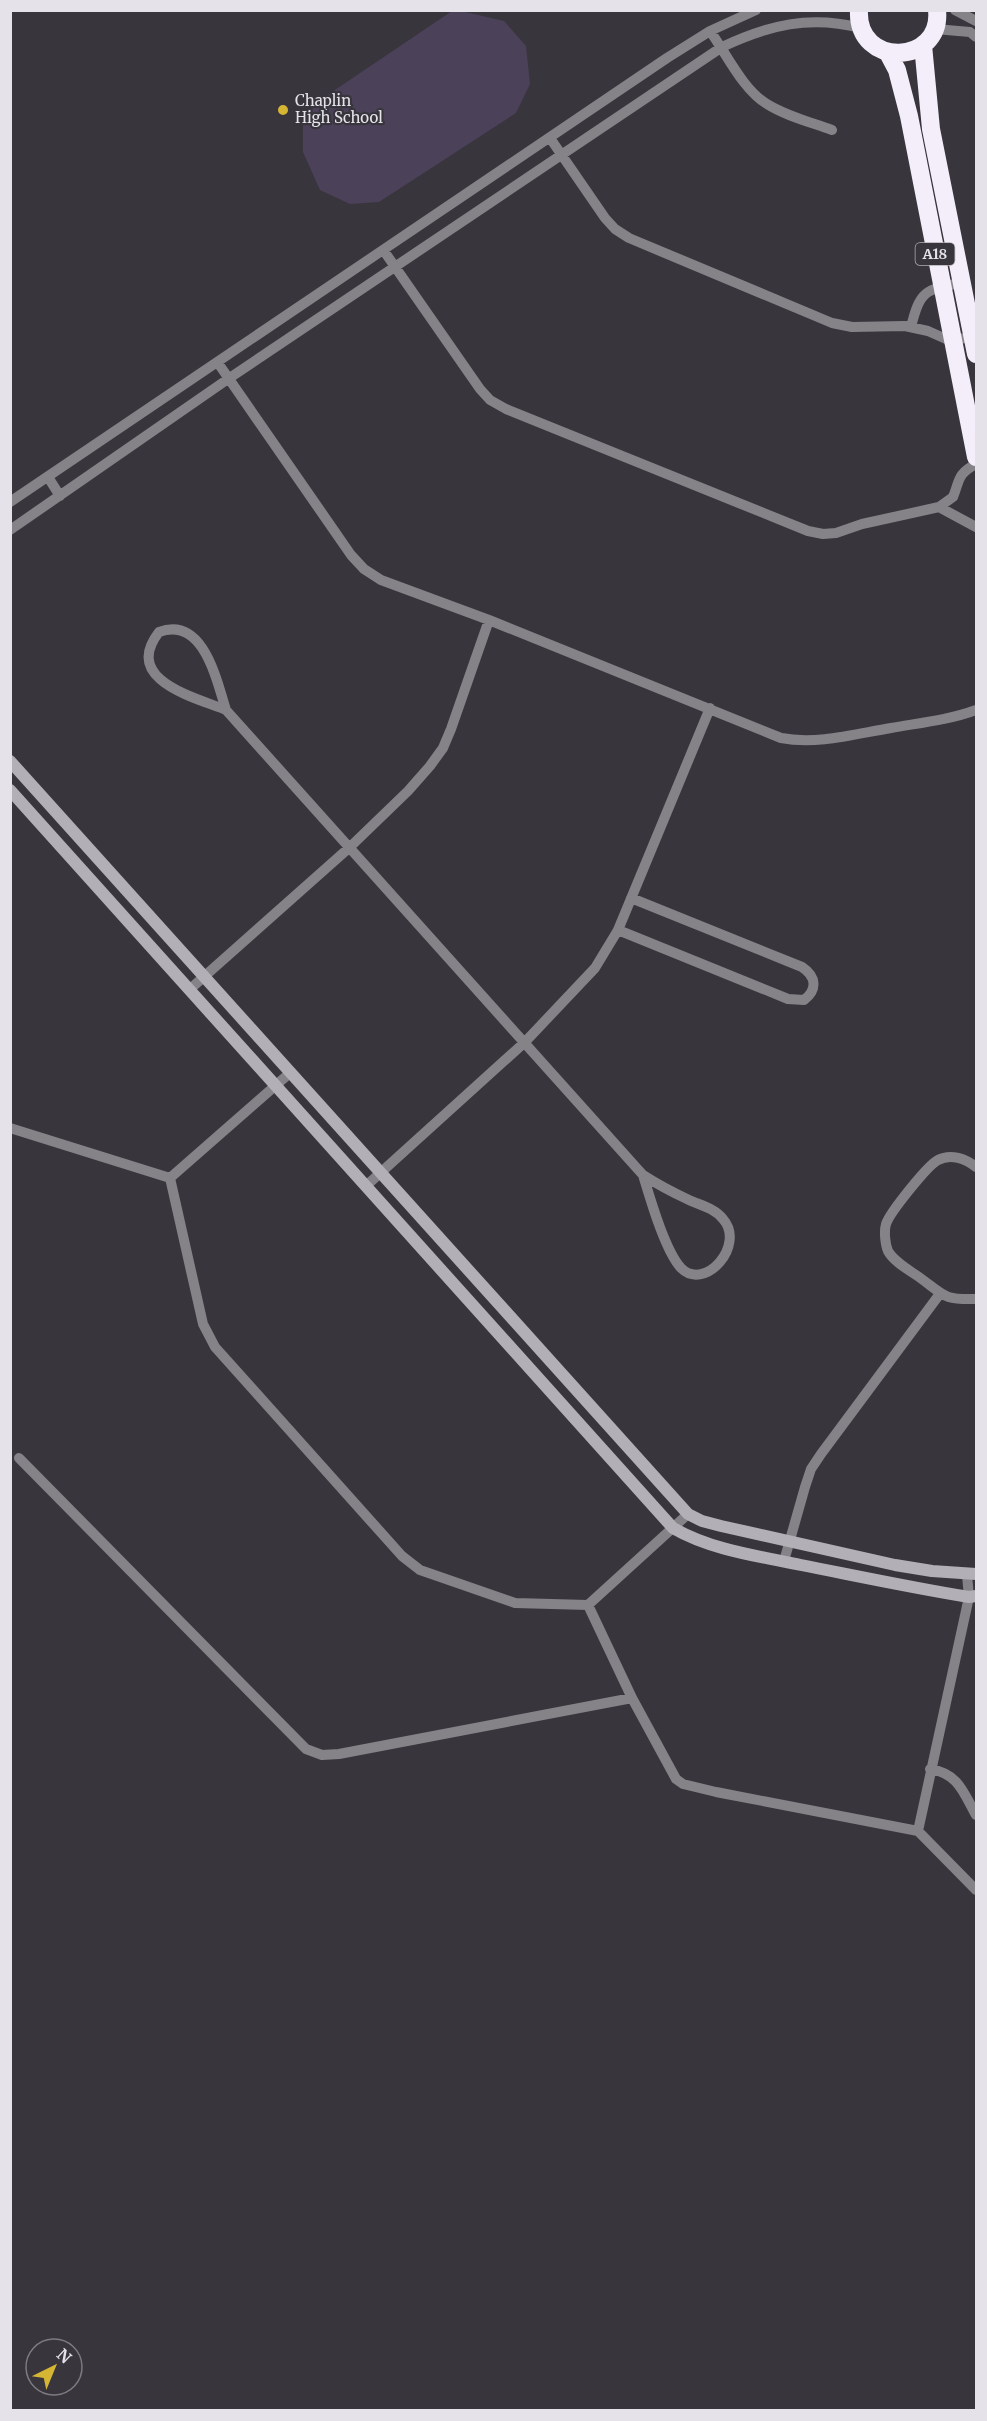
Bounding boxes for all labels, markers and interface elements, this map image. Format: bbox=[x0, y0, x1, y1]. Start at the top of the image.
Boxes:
place label: Chaplin High School bbox=[295, 91, 383, 127]
marker: Chaplin High School bbox=[276, 103, 290, 117]
road number: A18 bbox=[916, 243, 954, 265]
north arrow bbox=[24, 2337, 84, 2397]
text: N bbox=[53, 2344, 76, 2368]

